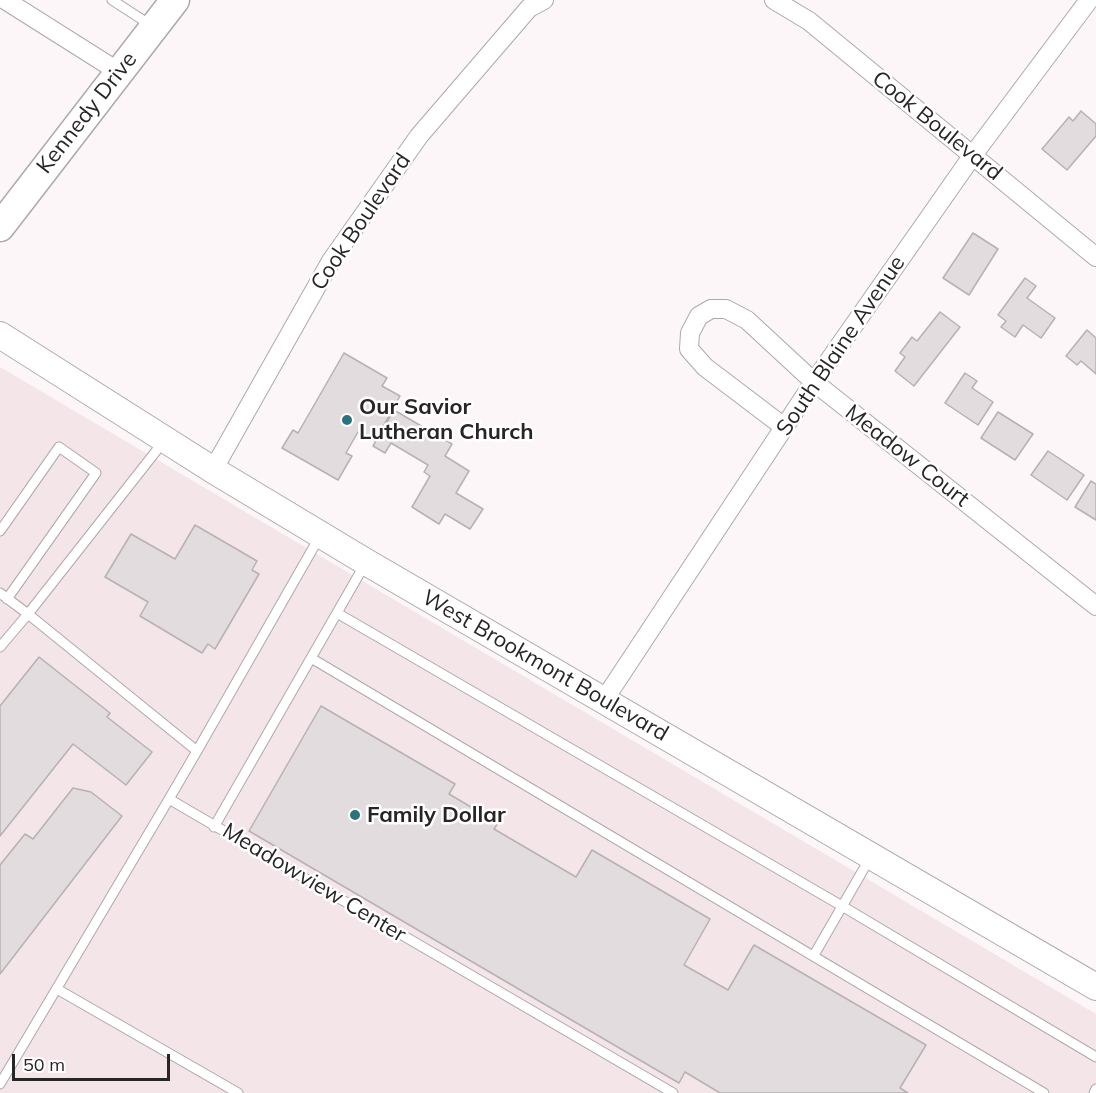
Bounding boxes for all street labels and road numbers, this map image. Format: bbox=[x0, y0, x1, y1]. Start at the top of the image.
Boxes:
street label: Kennedy Drive bbox=[31, 47, 143, 179]
street label: Cook Boulevard bbox=[867, 66, 1007, 186]
street label: Cook Boulevard bbox=[305, 149, 417, 295]
street label: South Blaine Avenue bbox=[771, 251, 911, 441]
street label: Meadow Court bbox=[840, 399, 974, 513]
street label: West Brookmont Boulevard bbox=[417, 585, 673, 747]
street label: Meadowview Center bbox=[217, 818, 411, 948]

